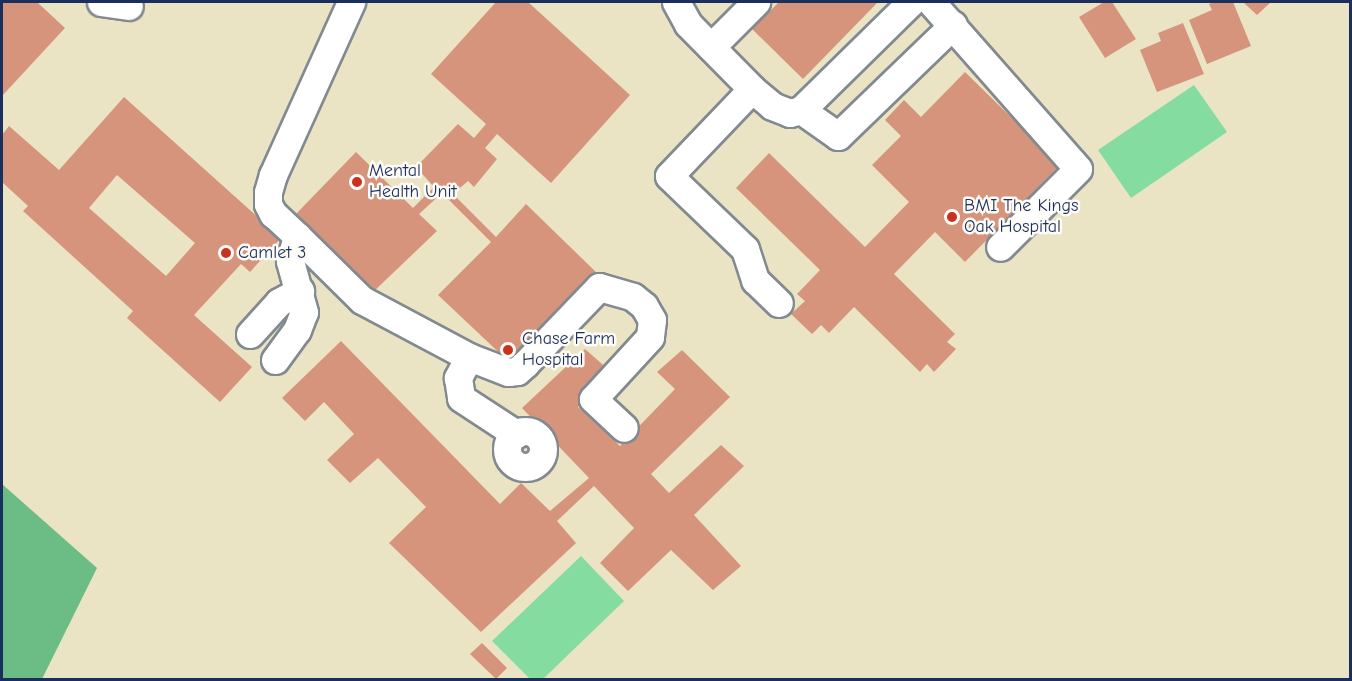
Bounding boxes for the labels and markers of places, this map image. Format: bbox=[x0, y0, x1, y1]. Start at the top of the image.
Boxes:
place label: Mental Health Unit bbox=[369, 161, 457, 204]
marker: Mental Health Unit bbox=[350, 175, 364, 189]
place label: BMI The Kings Oak Hospital bbox=[964, 196, 1079, 238]
marker: BMI The Kings Oak Hospital bbox=[945, 210, 959, 224]
place label: Camlet 3 bbox=[238, 242, 306, 264]
marker: Camlet 3 bbox=[219, 246, 233, 260]
place label: Chase Farm Hospital bbox=[522, 329, 615, 372]
marker: Chase Farm Hospital bbox=[499, 341, 517, 359]

